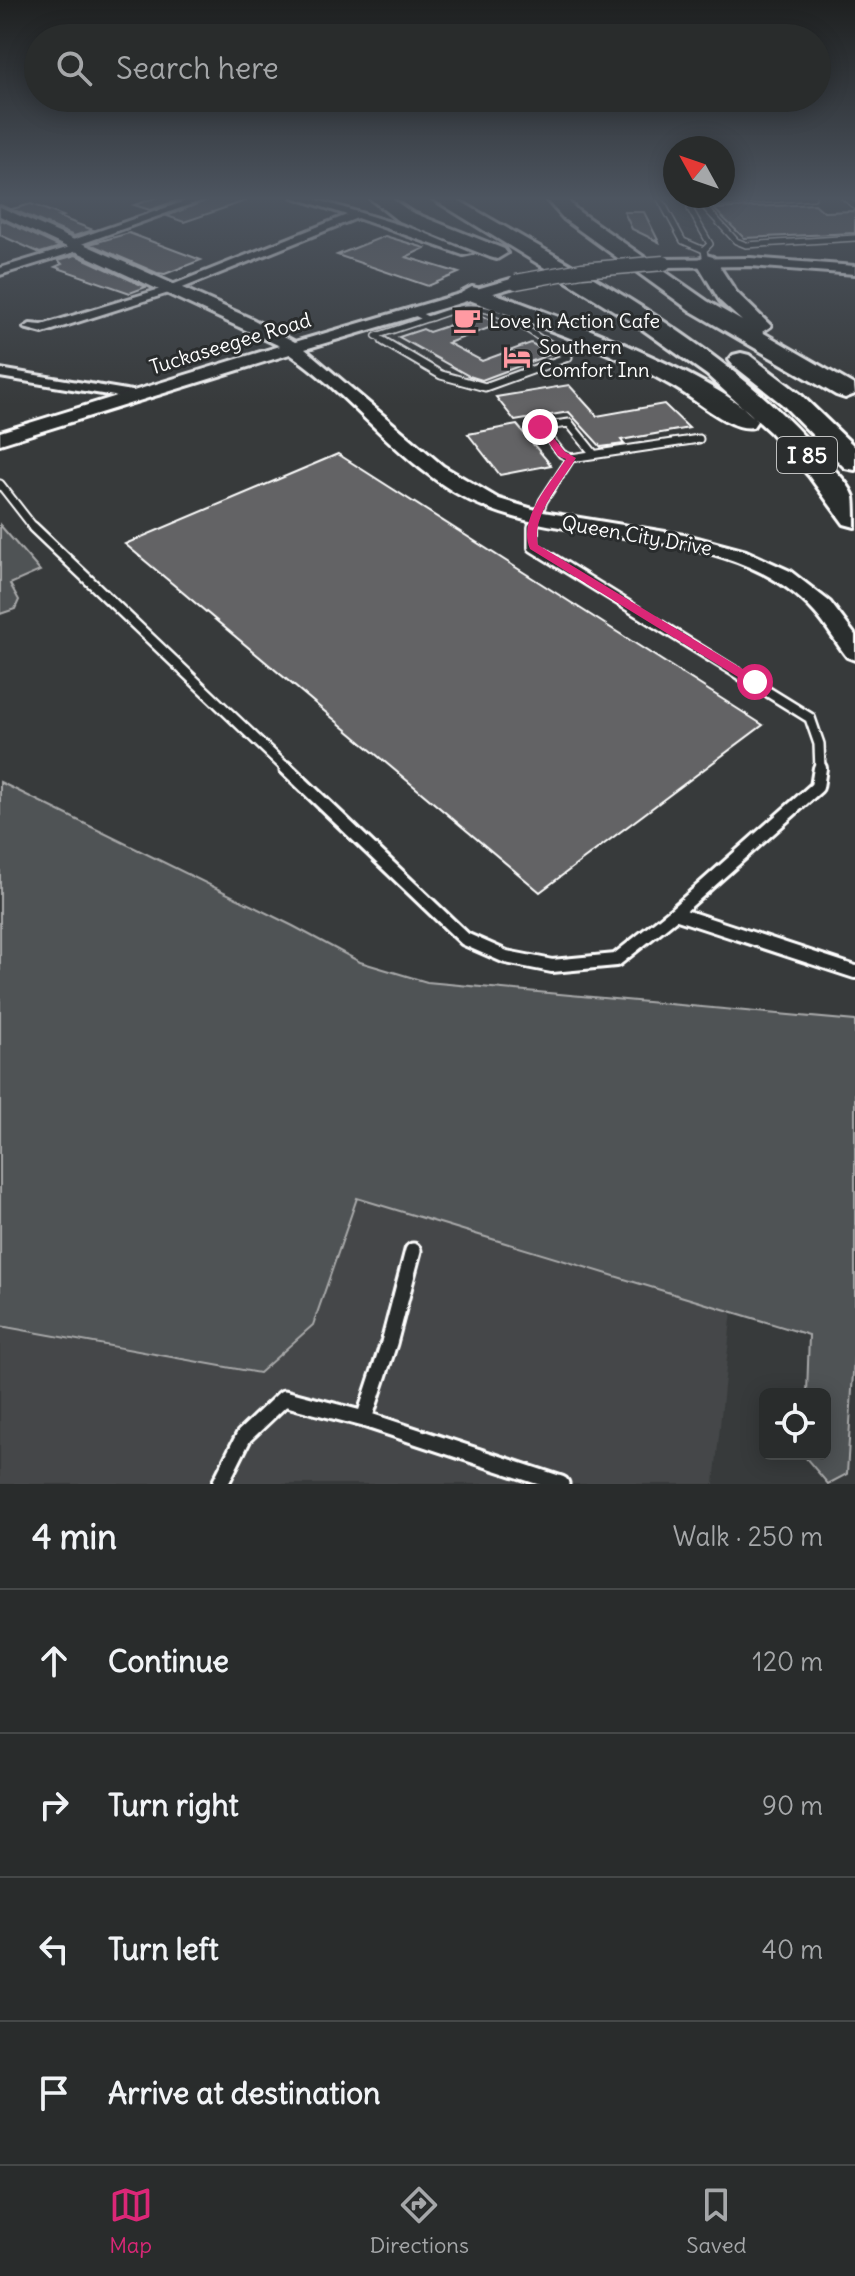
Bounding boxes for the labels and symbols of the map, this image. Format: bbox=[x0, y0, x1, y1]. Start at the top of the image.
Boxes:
north arrow bbox=[663, 136, 735, 208]
cafe icon: Love in Action Cafe bbox=[452, 305, 482, 335]
street label: Tuckaseegee Road bbox=[146, 307, 314, 379]
place label: Love in Action Cafe bbox=[489, 308, 660, 333]
place label: Southern Comfort Inn bbox=[539, 334, 650, 382]
hotel icon: Southern Comfort Inn bbox=[502, 342, 532, 372]
route end bbox=[522, 409, 558, 445]
road number: I 85 bbox=[777, 437, 837, 473]
street label: Queen City Drive bbox=[560, 509, 714, 561]
route start bbox=[737, 664, 773, 700]

